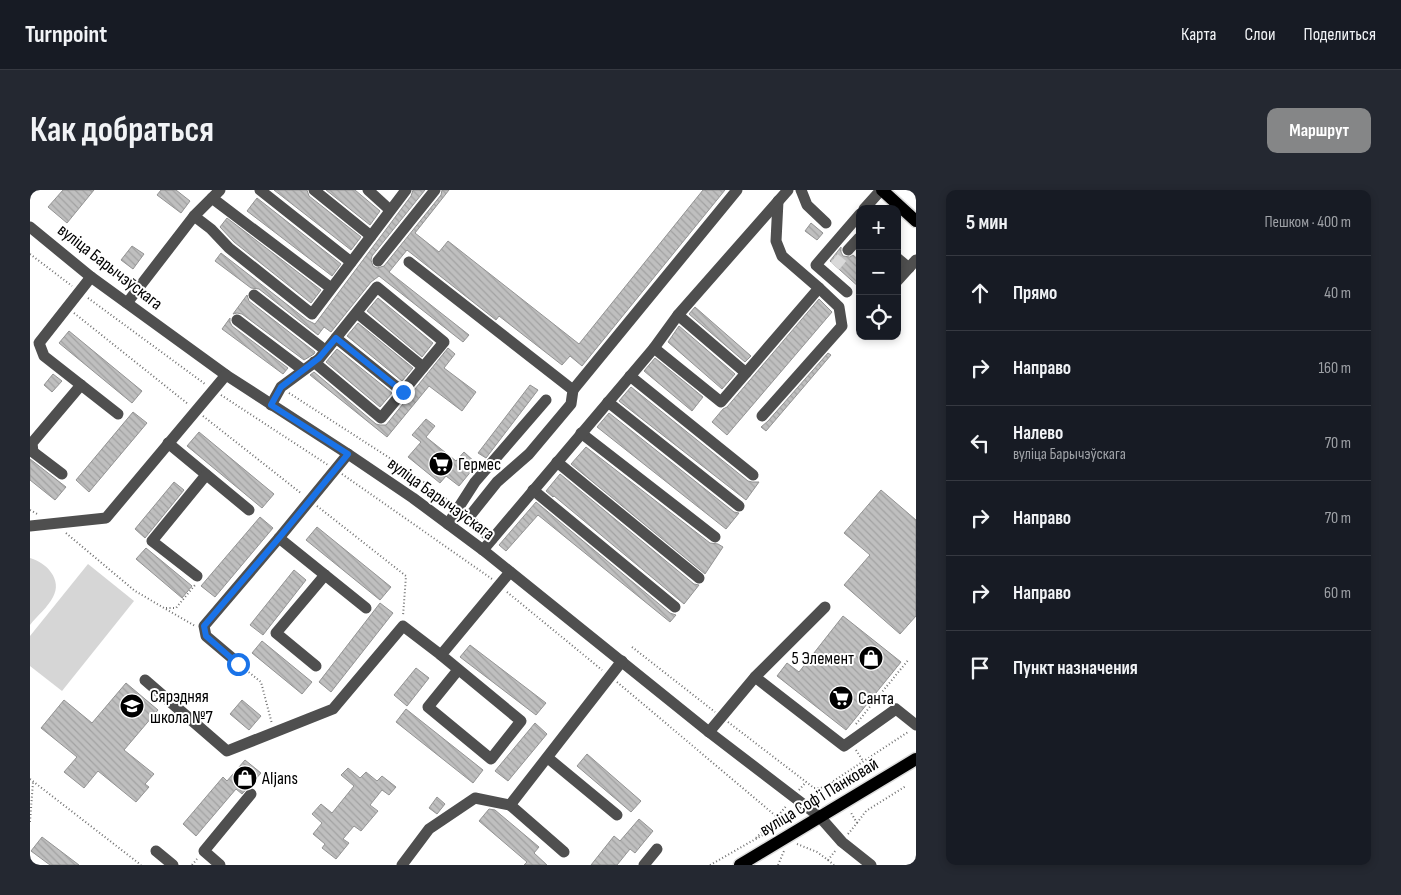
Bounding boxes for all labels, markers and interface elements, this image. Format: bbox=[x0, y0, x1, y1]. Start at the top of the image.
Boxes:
text: Turnpoint bbox=[25, 20, 107, 49]
text: Карта bbox=[1181, 24, 1217, 45]
text: Слои bbox=[1245, 24, 1276, 45]
text: Поделиться bbox=[1304, 24, 1376, 45]
button: Маршрут bbox=[1267, 108, 1371, 153]
text: Как добраться bbox=[30, 109, 214, 152]
map controls bbox=[856, 205, 901, 340]
button: + bbox=[856, 205, 901, 250]
text: 5 мин bbox=[966, 210, 1008, 235]
text: Пешком · 400 m bbox=[1264, 213, 1351, 232]
street label: вуліца Барычэўскага bbox=[53, 220, 167, 314]
button: − bbox=[856, 250, 901, 295]
icon: ahead bbox=[966, 279, 994, 307]
text: Прямо bbox=[1013, 282, 1057, 305]
text: 40 m bbox=[1324, 284, 1351, 303]
button: locate bbox=[856, 295, 901, 340]
icon: right bbox=[966, 354, 994, 382]
text: Направо bbox=[1013, 357, 1071, 380]
text: 160 m bbox=[1318, 359, 1351, 378]
route end bbox=[392, 381, 415, 404]
text: Налево bbox=[1013, 422, 1063, 445]
icon: left bbox=[966, 429, 994, 457]
text: 70 m bbox=[1325, 434, 1351, 453]
text: вуліца Барычэўскага bbox=[1013, 445, 1126, 464]
supermarket icon: Гермес bbox=[428, 451, 454, 477]
street label: вуліца Барычэўскага bbox=[383, 453, 499, 545]
place label: Гермес bbox=[458, 454, 501, 475]
icon: right bbox=[966, 504, 994, 532]
text: Направо bbox=[1013, 507, 1071, 530]
text: 70 m bbox=[1325, 509, 1351, 528]
icon: right bbox=[966, 579, 994, 607]
text: Направо bbox=[1013, 582, 1071, 605]
text: 60 m bbox=[1324, 584, 1351, 603]
shop icon: 5 Элемент bbox=[858, 645, 884, 671]
place label: 5 Элемент bbox=[791, 648, 854, 669]
route start bbox=[227, 653, 250, 676]
icon: arrive bbox=[966, 654, 994, 682]
text: Пункт назначения bbox=[1013, 657, 1138, 680]
supermarket icon: Санта bbox=[828, 685, 854, 711]
place label: Сярэдняя школа №7 bbox=[150, 686, 214, 728]
place label: Санта bbox=[858, 688, 894, 709]
school or university icon: Сярэдняя школа №7 bbox=[119, 693, 145, 719]
street label: вуліца Софʼі Панковай bbox=[756, 753, 882, 841]
shop icon: Aljans bbox=[232, 765, 258, 791]
place label: Aljans bbox=[261, 768, 298, 789]

